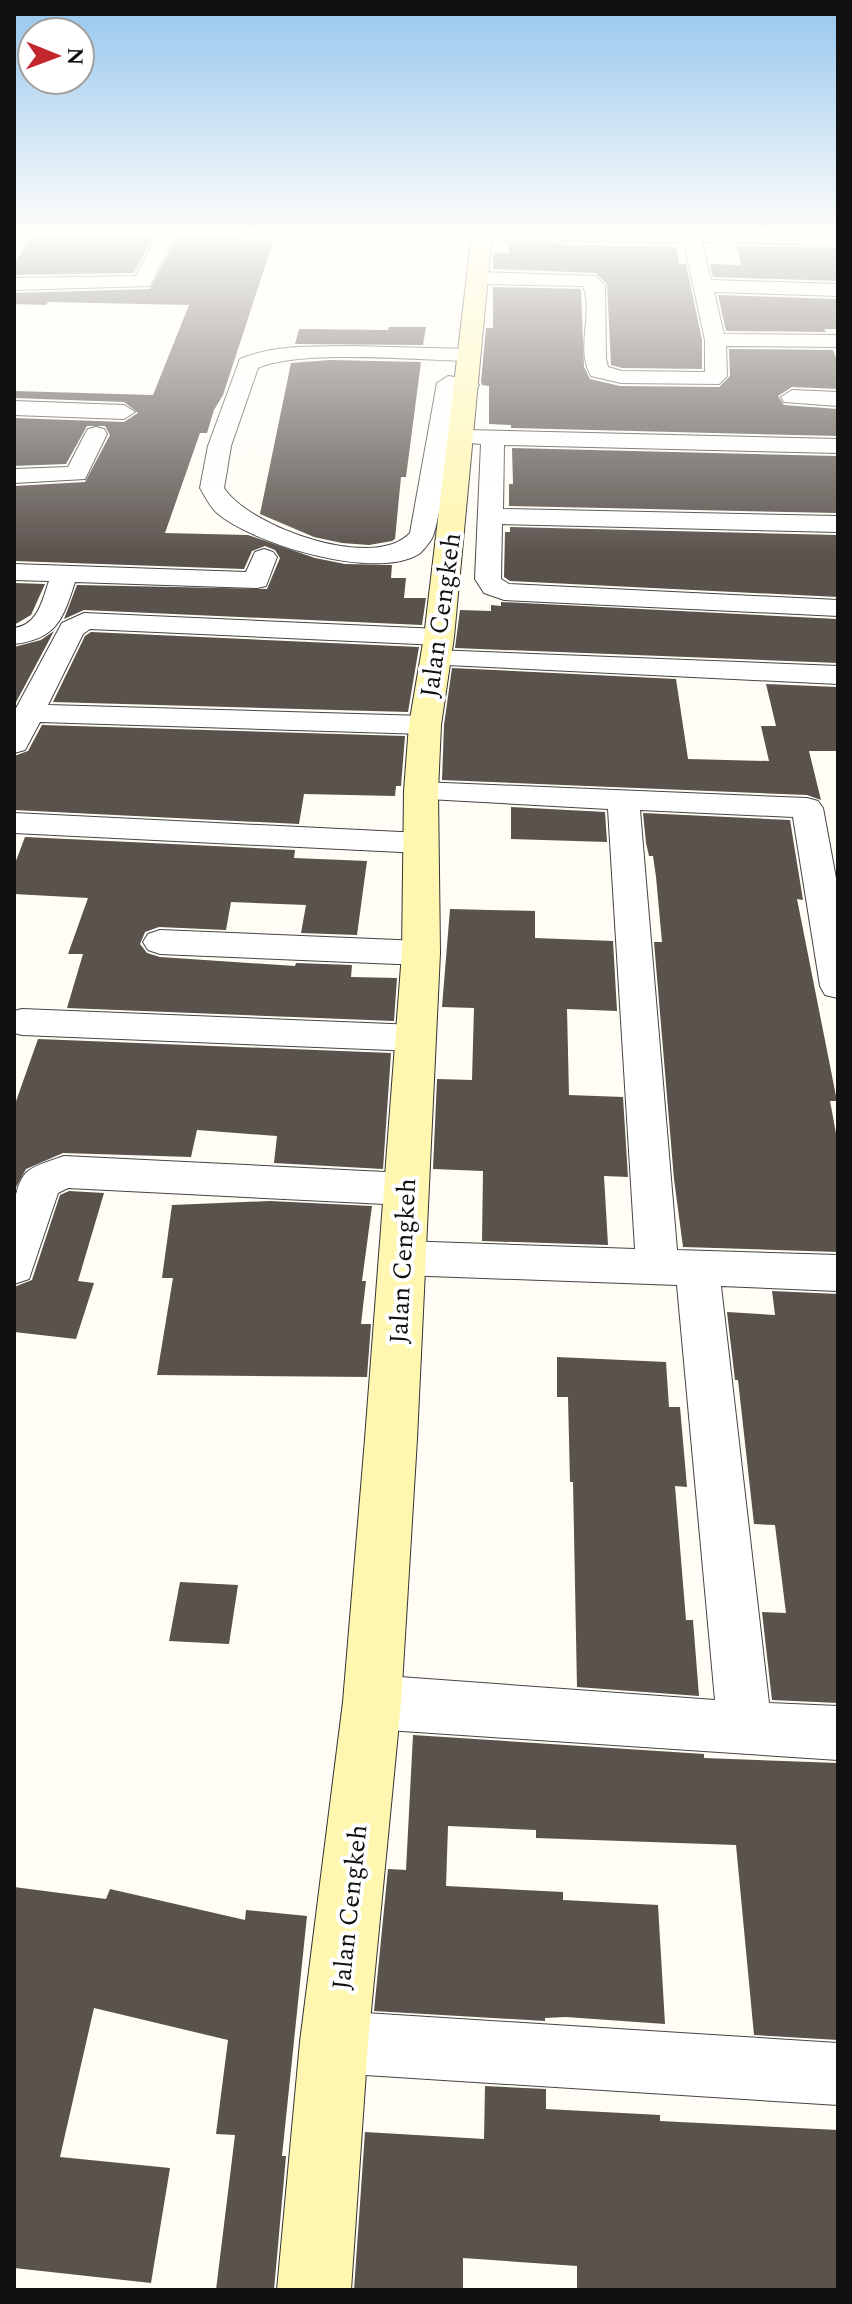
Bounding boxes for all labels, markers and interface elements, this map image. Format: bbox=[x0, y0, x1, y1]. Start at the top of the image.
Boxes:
north arrow bbox=[16, 16, 96, 96]
text: N bbox=[58, 47, 91, 66]
street label: Jalan Cengkeh bbox=[410, 530, 472, 700]
street label: Jalan Cengkeh bbox=[379, 1177, 427, 1345]
street label: Jalan Cengkeh bbox=[321, 1822, 379, 1992]

